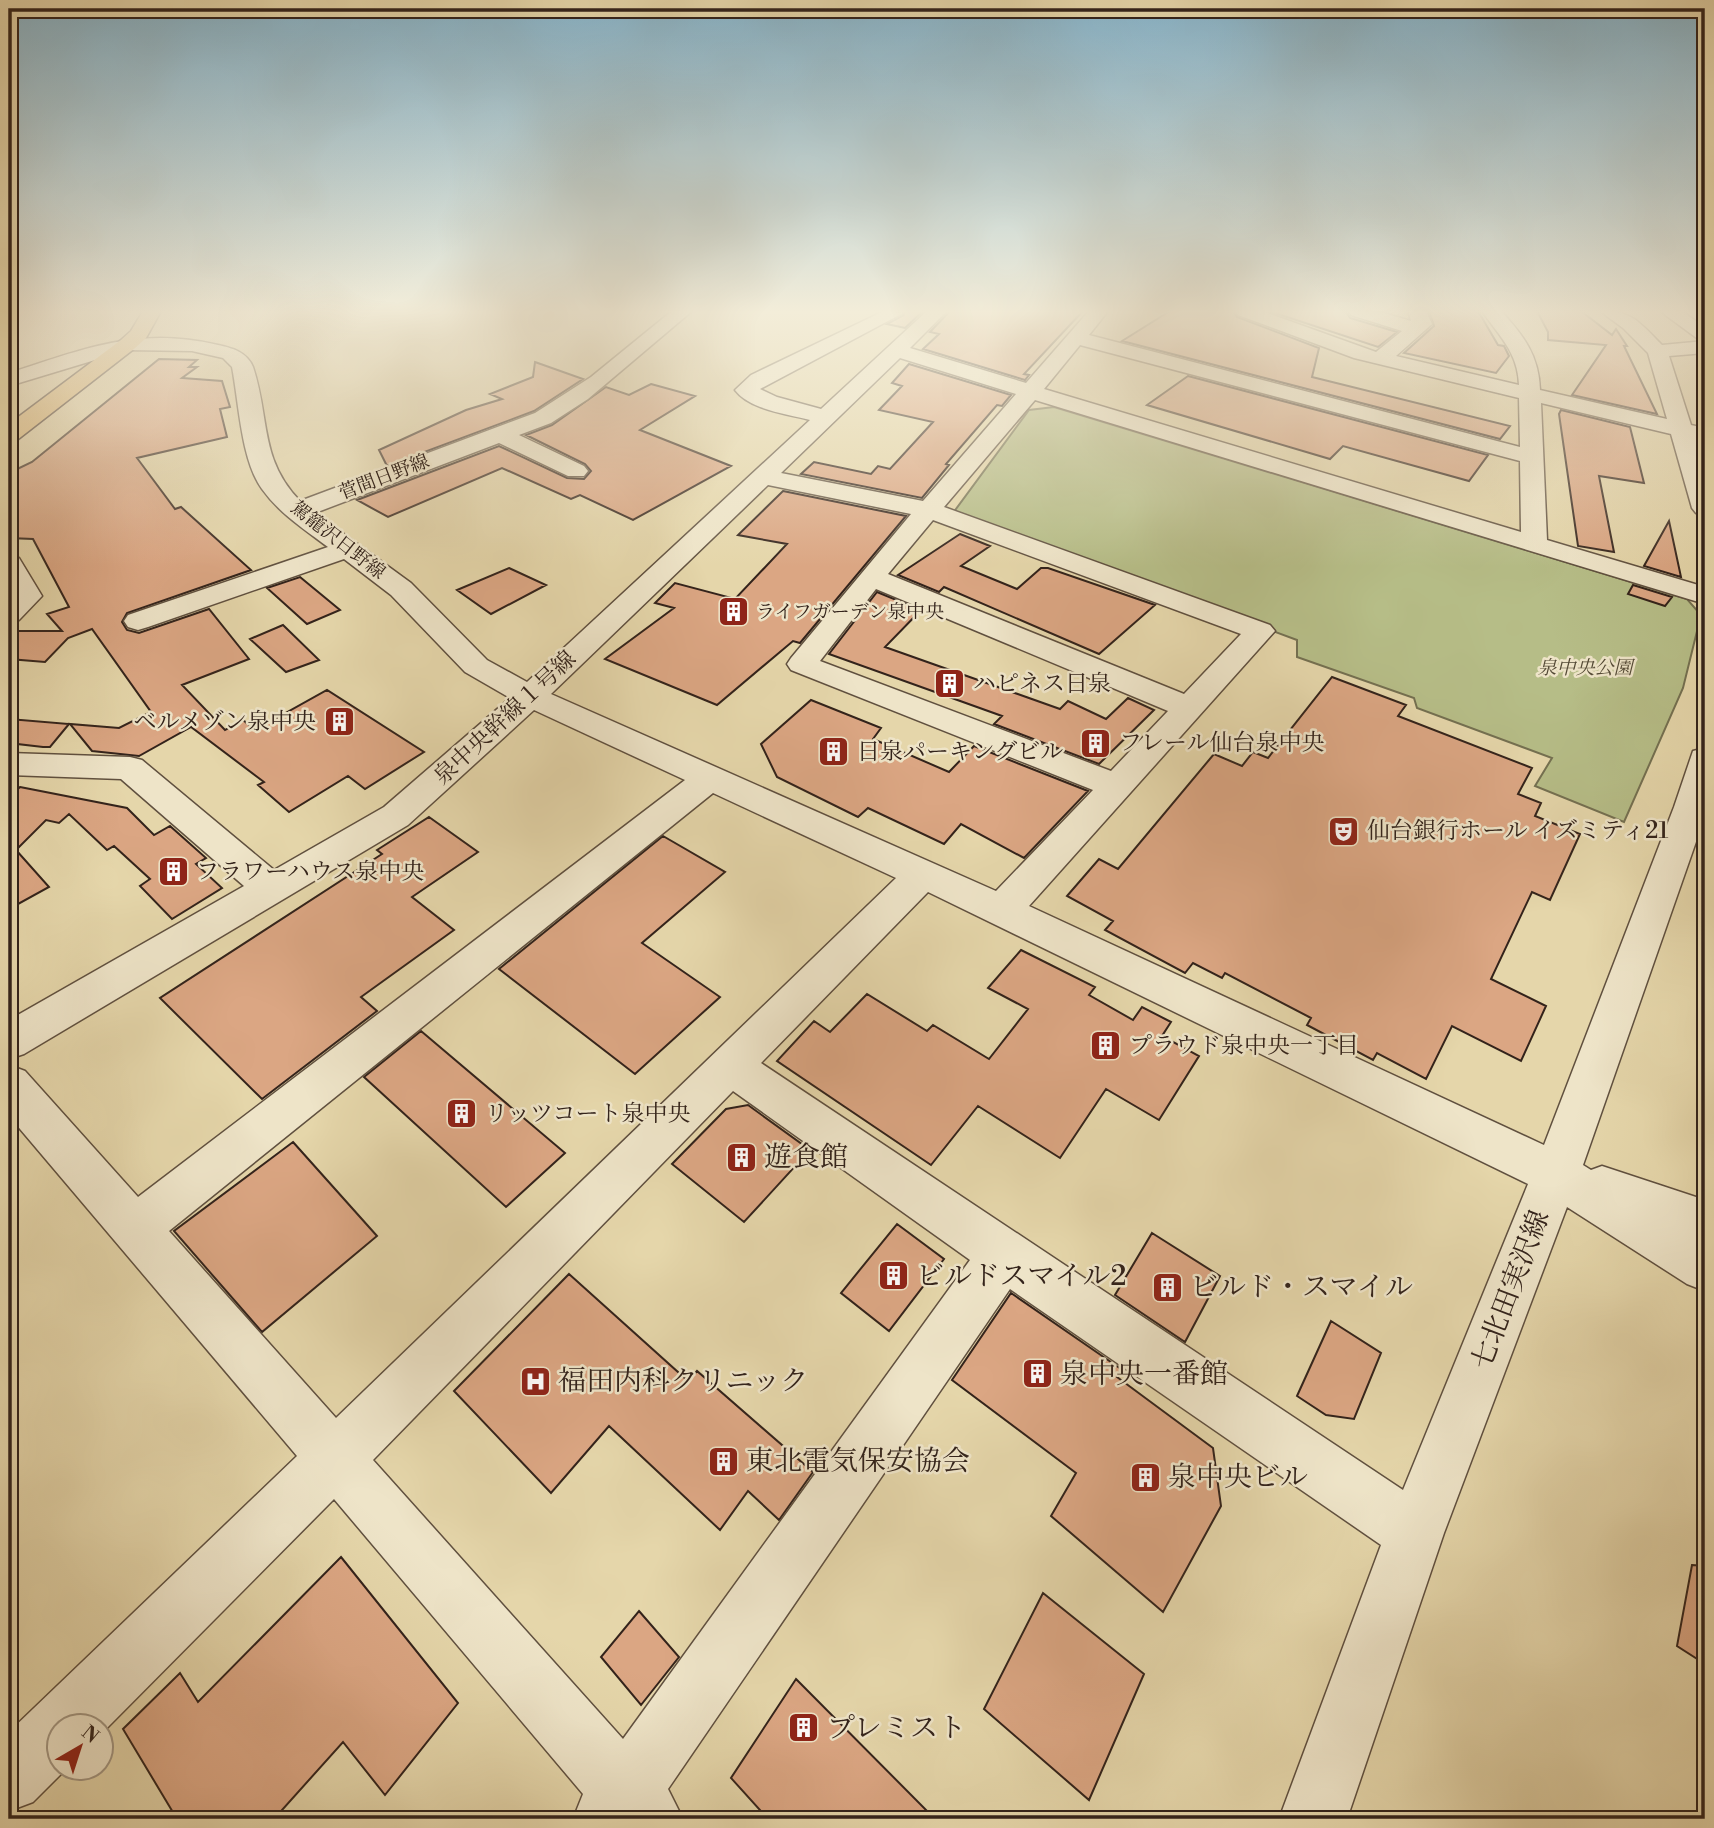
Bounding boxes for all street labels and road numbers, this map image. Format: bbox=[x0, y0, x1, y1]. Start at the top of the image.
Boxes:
street label: 菅間日野線 bbox=[335, 449, 433, 505]
street label: 駕籠沢日野線 bbox=[286, 495, 390, 585]
street label: 泉中央幹線１号線 bbox=[428, 645, 582, 791]
street label: 七北田実沢線 bbox=[1465, 1205, 1557, 1375]

